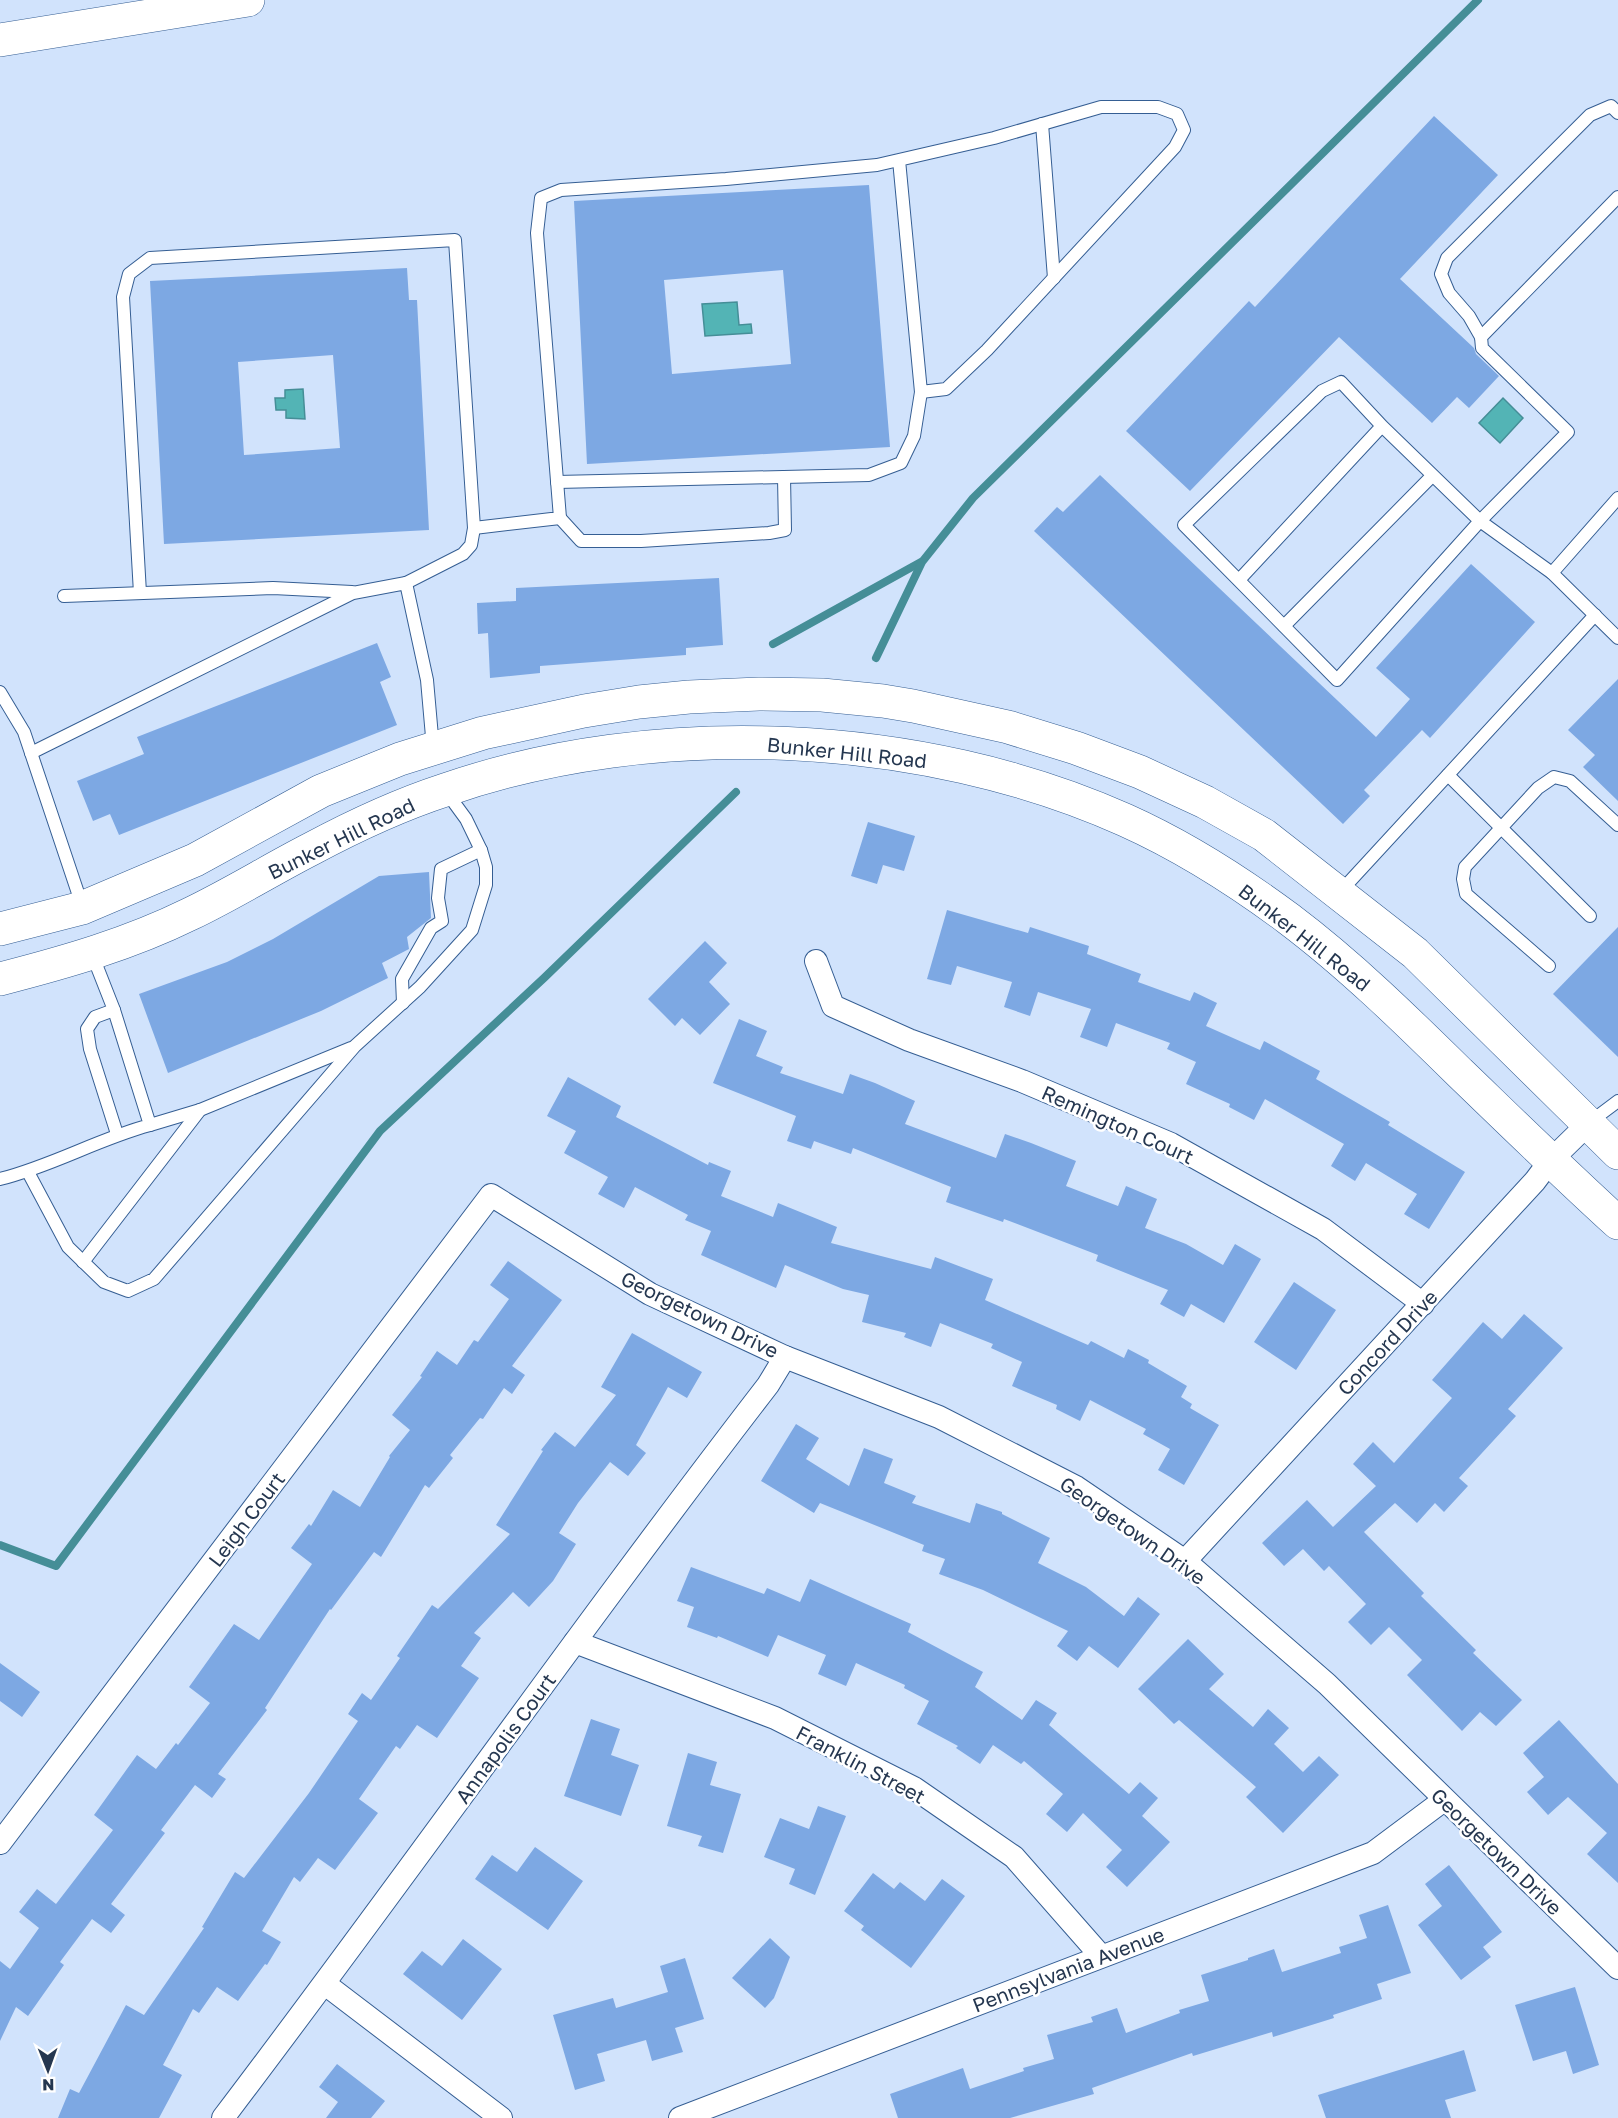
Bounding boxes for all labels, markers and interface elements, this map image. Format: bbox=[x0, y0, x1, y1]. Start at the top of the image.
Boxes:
street label: Bunker Hill Road bbox=[766, 732, 928, 772]
street label: Bunker Hill Road bbox=[264, 792, 418, 884]
street label: Bunker Hill Road bbox=[1234, 878, 1376, 996]
street label: Remington Court bbox=[1038, 1080, 1198, 1168]
street label: Georgetown Drive bbox=[617, 1266, 783, 1362]
street label: Concord Drive bbox=[1332, 1284, 1442, 1400]
street label: Leigh Court bbox=[203, 1467, 289, 1571]
street label: Georgetown Drive bbox=[1056, 1471, 1210, 1589]
street label: Annapolis Court bbox=[450, 1668, 560, 1808]
street label: Franklin Street bbox=[792, 1720, 930, 1808]
street label: Georgetown Drive bbox=[1427, 1783, 1567, 1919]
street label: Pennsylvania Avenue bbox=[969, 1921, 1167, 2017]
north arrow bbox=[18, 2040, 78, 2100]
text: N bbox=[42, 2075, 55, 2095]

